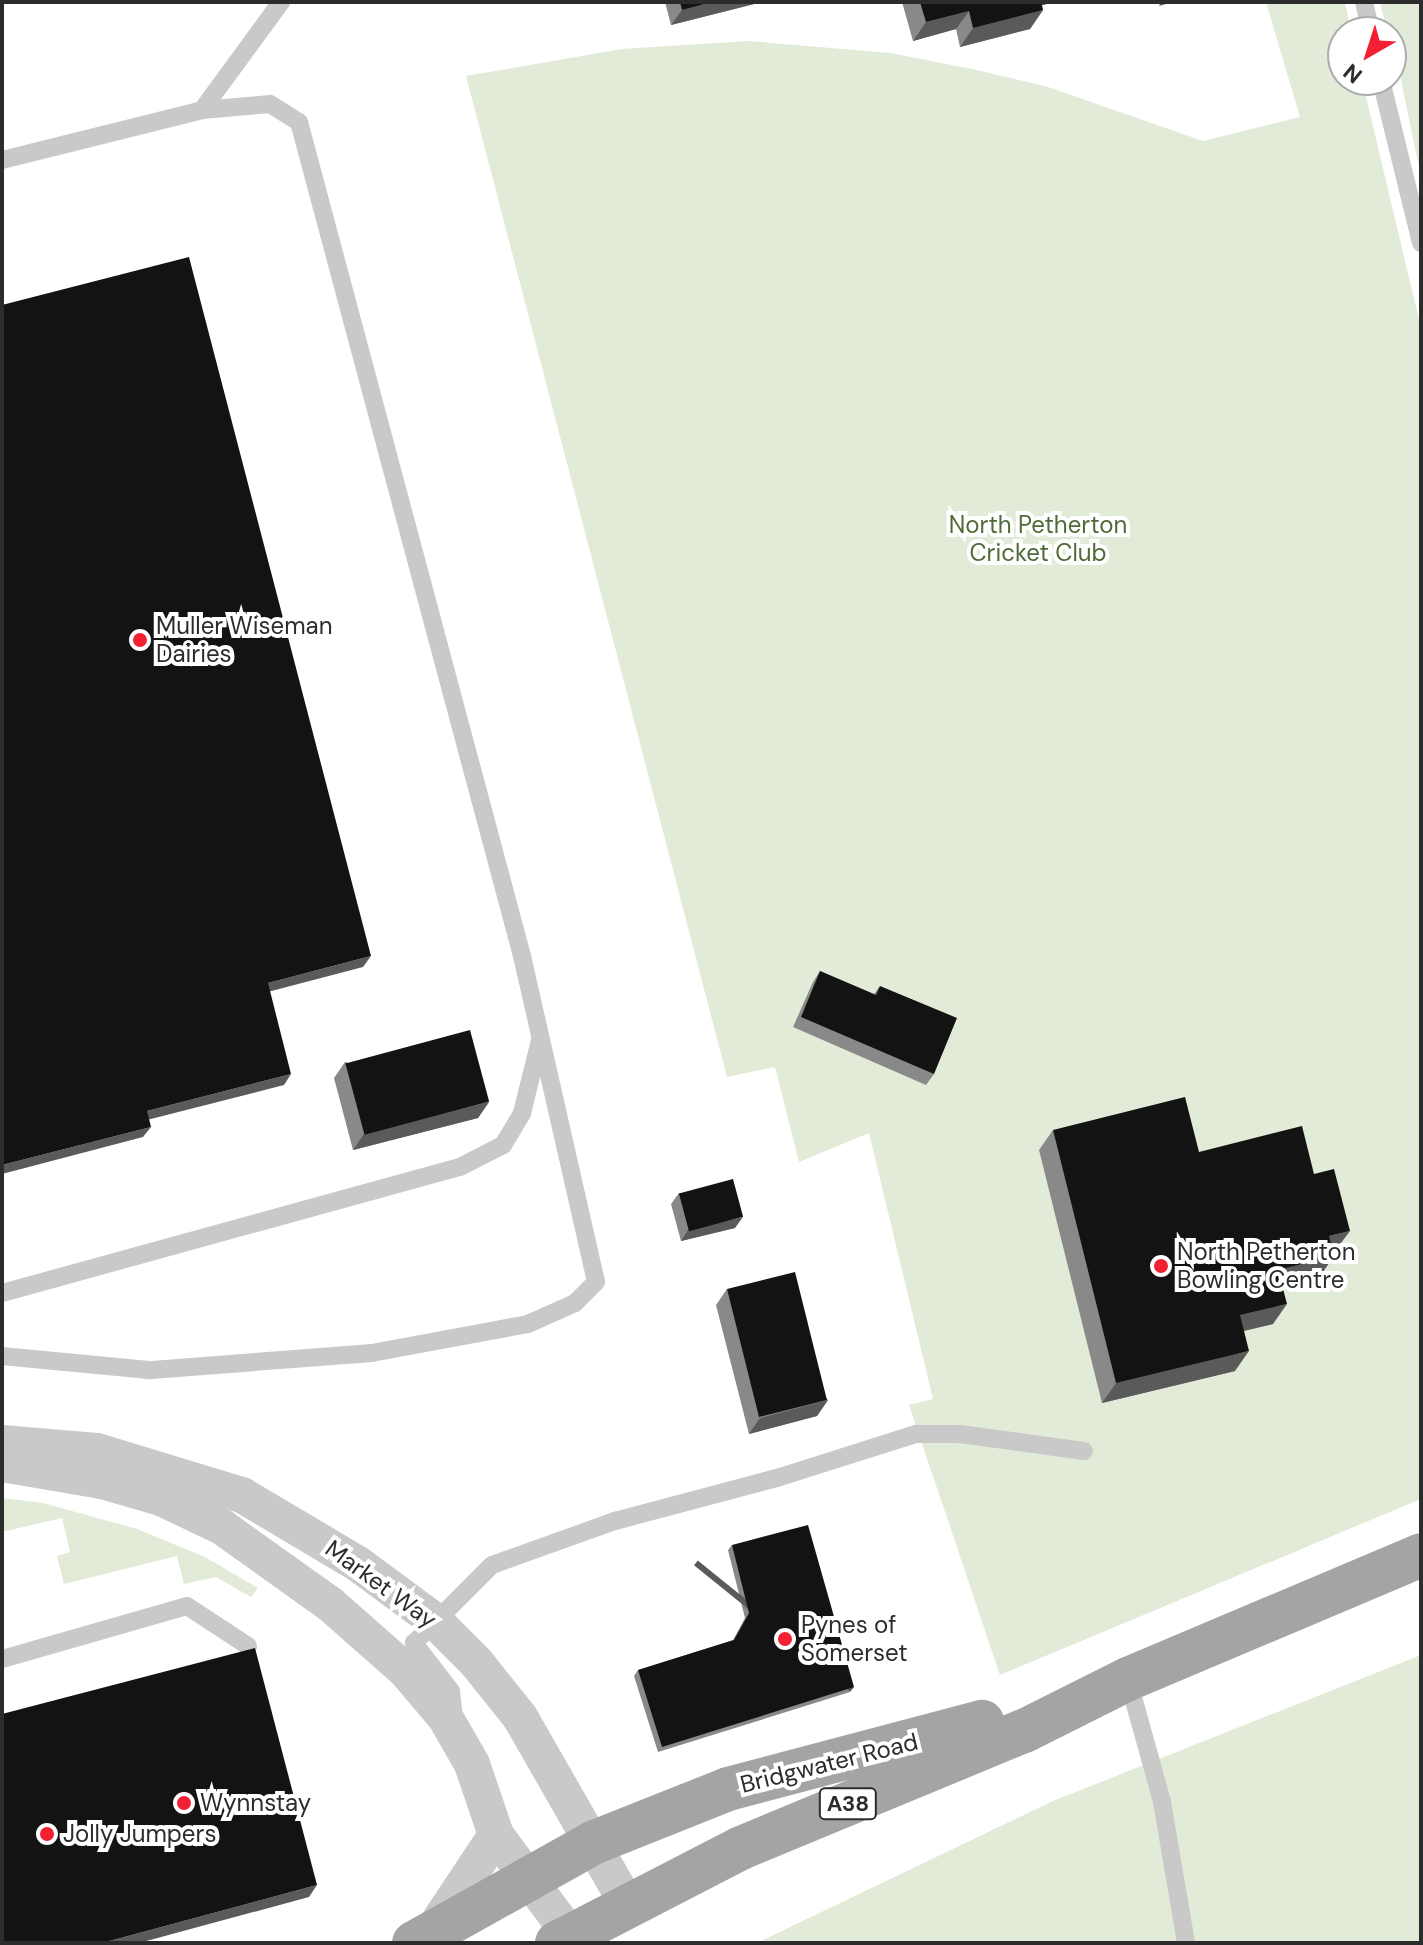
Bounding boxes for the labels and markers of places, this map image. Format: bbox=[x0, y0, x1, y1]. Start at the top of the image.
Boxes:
place label: Muller Wiseman Dairies bbox=[156, 612, 332, 668]
marker: Muller Wiseman Dairies bbox=[131, 631, 149, 649]
place label: North Petherton Bowling Centre bbox=[1177, 1238, 1356, 1294]
marker: North Petherton Bowling Centre bbox=[1152, 1257, 1170, 1275]
place label: Pynes of Somerset bbox=[801, 1611, 908, 1667]
marker: Pynes of Somerset bbox=[776, 1630, 794, 1648]
place label: Wynnstay bbox=[200, 1789, 311, 1817]
marker: Wynnstay bbox=[175, 1794, 193, 1812]
place label: Jolly Jumpers bbox=[63, 1820, 216, 1848]
marker: Jolly Jumpers bbox=[38, 1825, 56, 1843]

